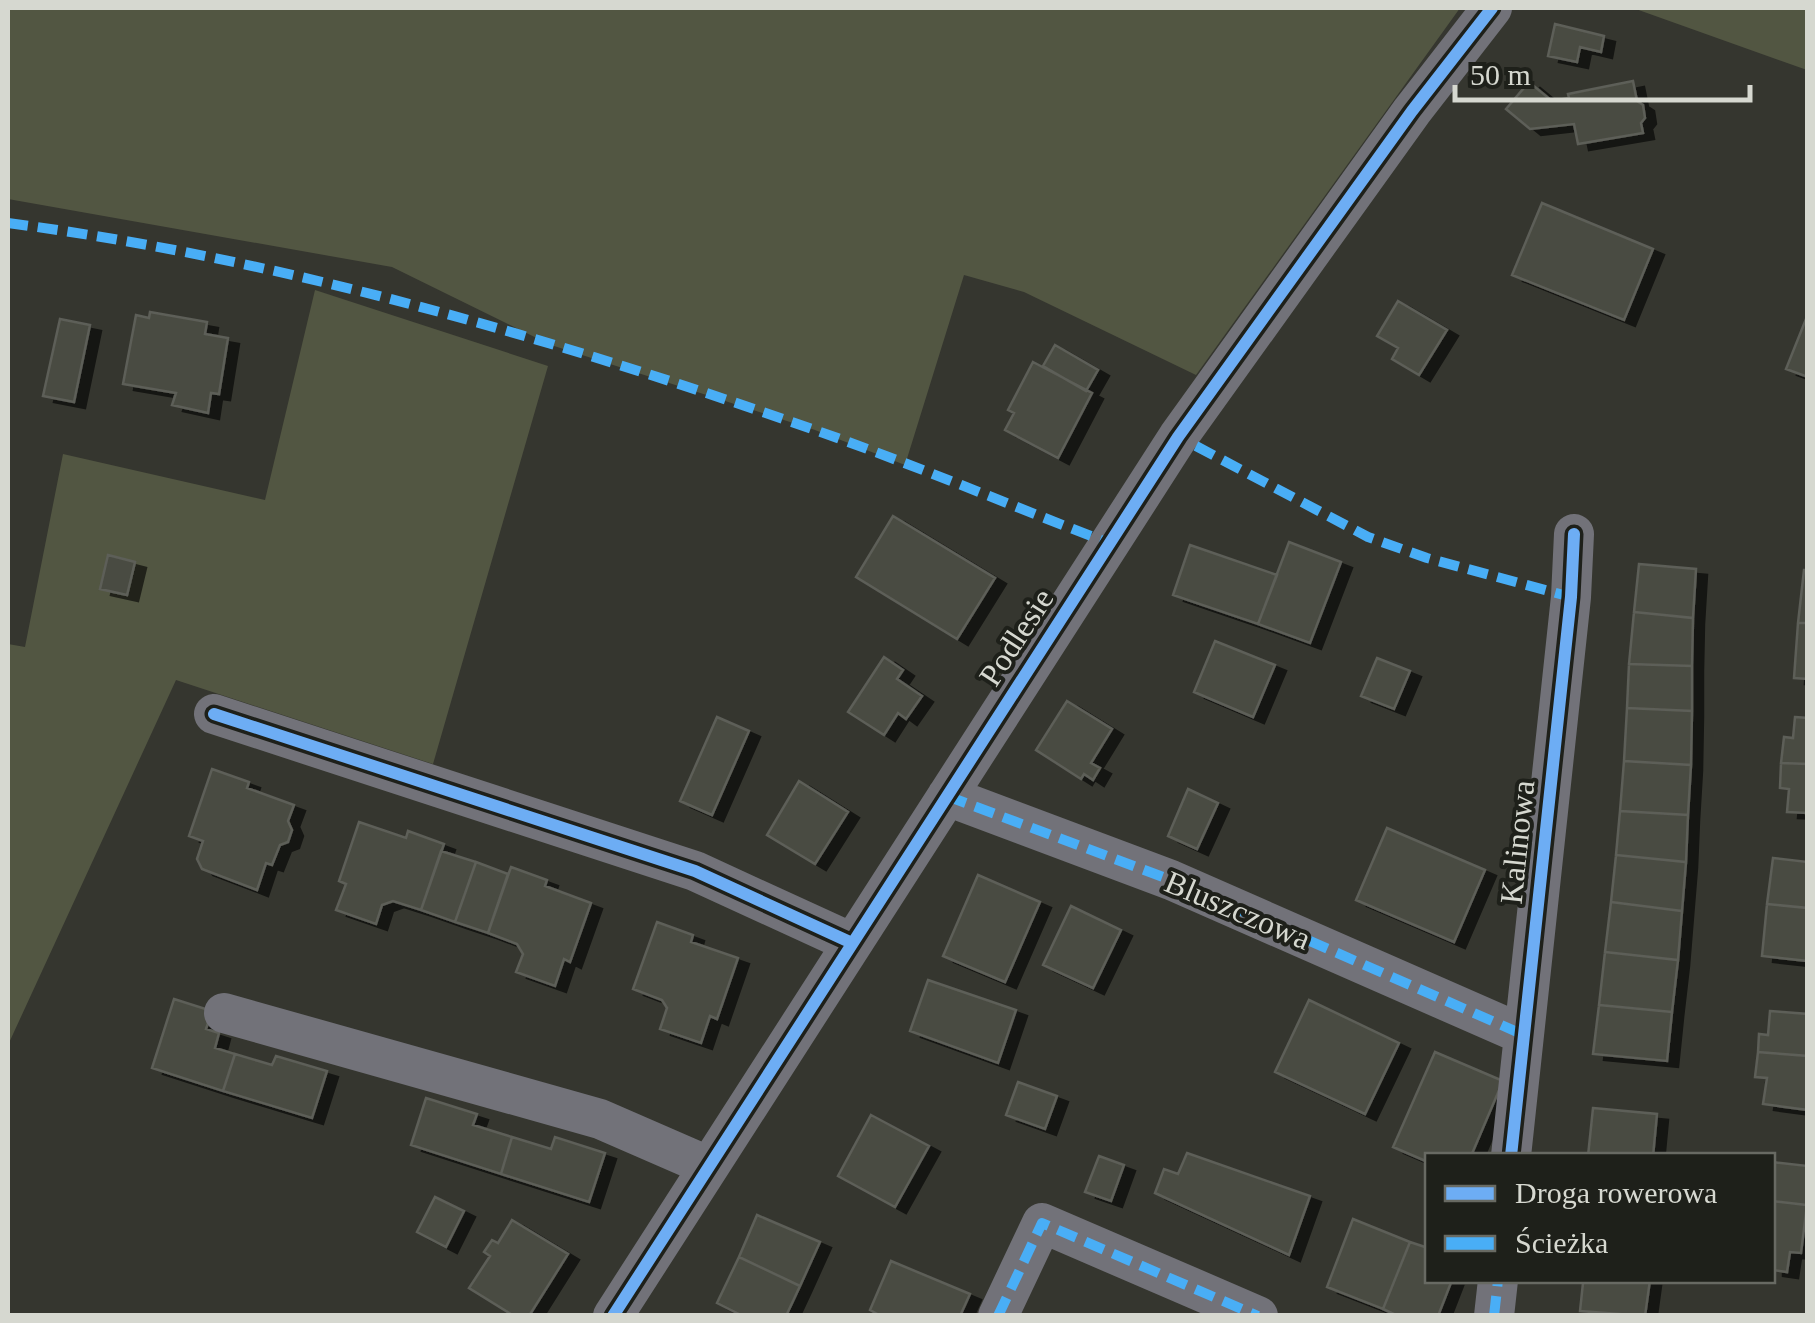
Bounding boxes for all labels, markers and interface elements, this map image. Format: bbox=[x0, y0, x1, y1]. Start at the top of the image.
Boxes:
scale bar bbox=[1455, 40, 1750, 102]
text: 50 m bbox=[1470, 58, 1531, 91]
street label: Podlesie bbox=[971, 582, 1061, 692]
street label: Kalinowa bbox=[1493, 778, 1541, 906]
street label: Bluszczowa bbox=[1160, 863, 1316, 957]
legend bbox=[1425, 1153, 1775, 1283]
text: Droga rowerowa bbox=[1515, 1176, 1717, 1209]
text: Ścieżka bbox=[1515, 1226, 1608, 1259]

